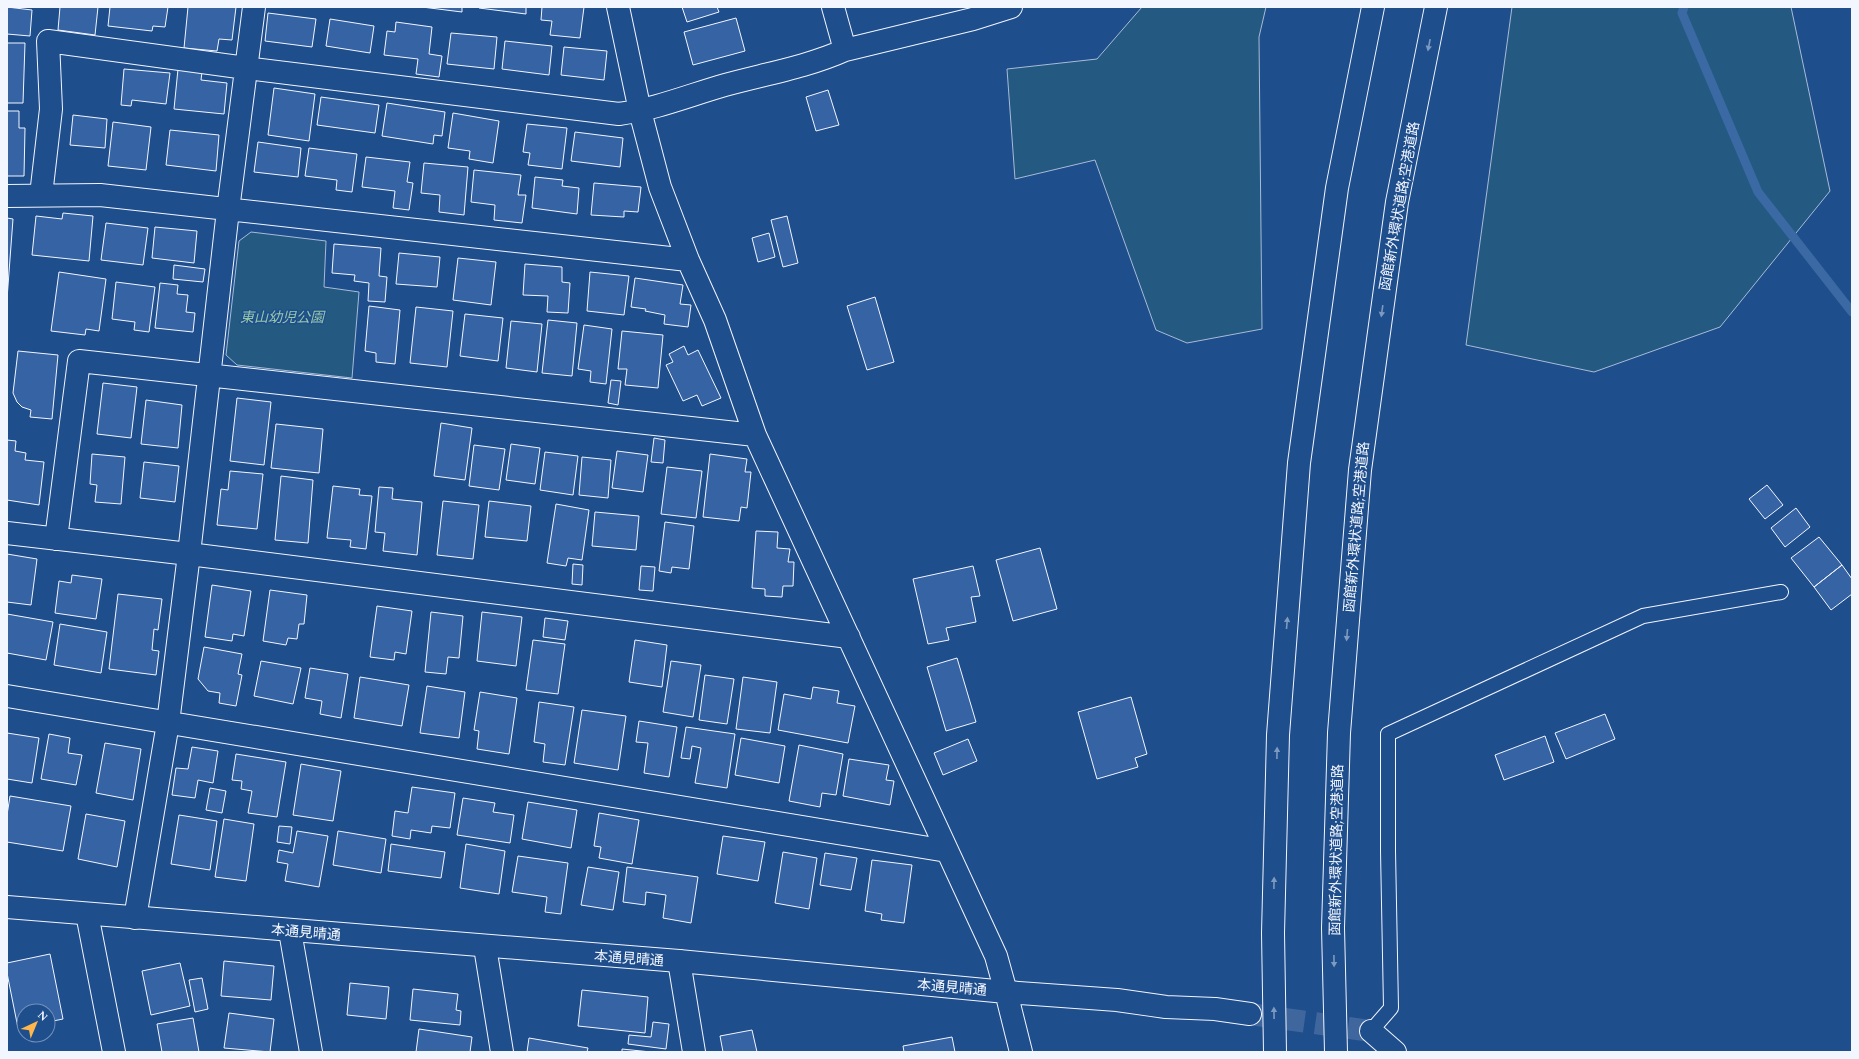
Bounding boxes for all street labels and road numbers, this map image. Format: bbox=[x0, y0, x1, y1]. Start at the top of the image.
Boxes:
street label: 函館新外環状道路;空港道路 bbox=[1374, 120, 1425, 292]
street label: 函館新外環状道路;空港道路 bbox=[1339, 441, 1374, 613]
street label: 函館新外環状道路;空港道路 bbox=[1325, 764, 1348, 936]
street label: 本通見晴通 bbox=[270, 919, 342, 946]
street label: 本通見晴通 bbox=[593, 946, 665, 971]
street label: 本通見晴通 bbox=[916, 974, 988, 1001]

